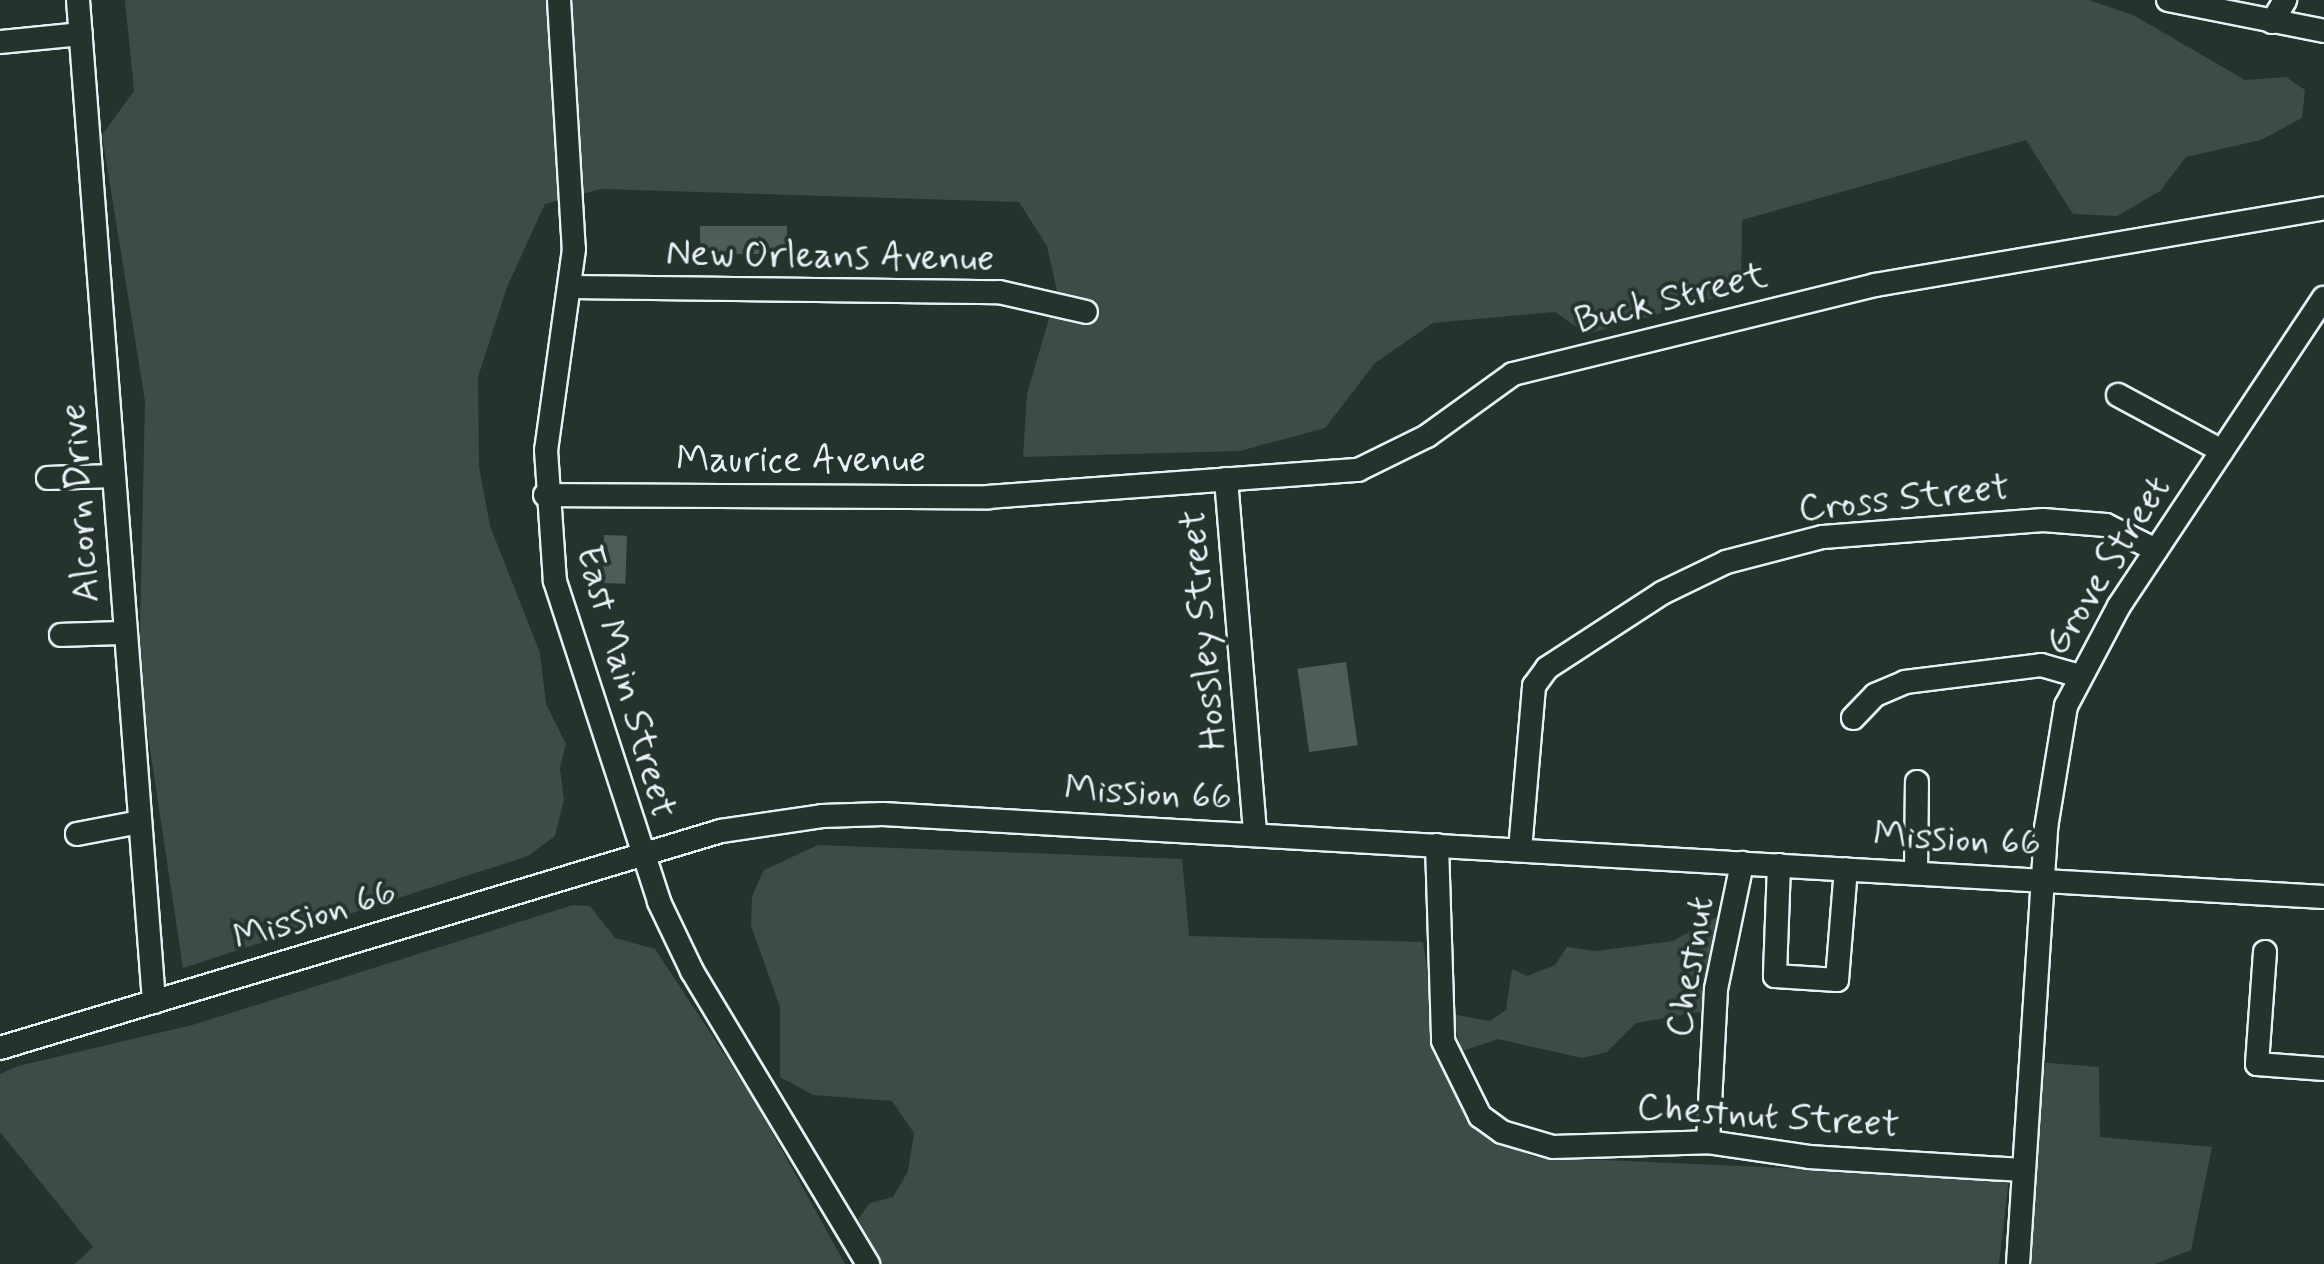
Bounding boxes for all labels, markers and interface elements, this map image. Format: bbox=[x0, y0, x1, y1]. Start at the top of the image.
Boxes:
street label: New Orleans Avenue bbox=[657, 231, 1003, 283]
street label: Buck Street bbox=[1570, 253, 1772, 345]
street label: Alcorn Drive bbox=[51, 403, 111, 603]
street label: Maurice Avenue bbox=[674, 438, 928, 484]
street label: Cross Street bbox=[1797, 465, 2011, 533]
street label: Grove Street bbox=[2033, 465, 2183, 667]
street label: Hossley Street bbox=[1171, 509, 1237, 751]
street label: East Main Street bbox=[565, 541, 685, 823]
street label: Mission 66 bbox=[1063, 767, 1233, 821]
street label: Mission 66 bbox=[1872, 813, 2042, 867]
street label: Mission 66 bbox=[228, 870, 402, 962]
street label: Chestnut bbox=[1657, 893, 1725, 1041]
street label: Chestnut Street bbox=[1636, 1085, 1900, 1149]

